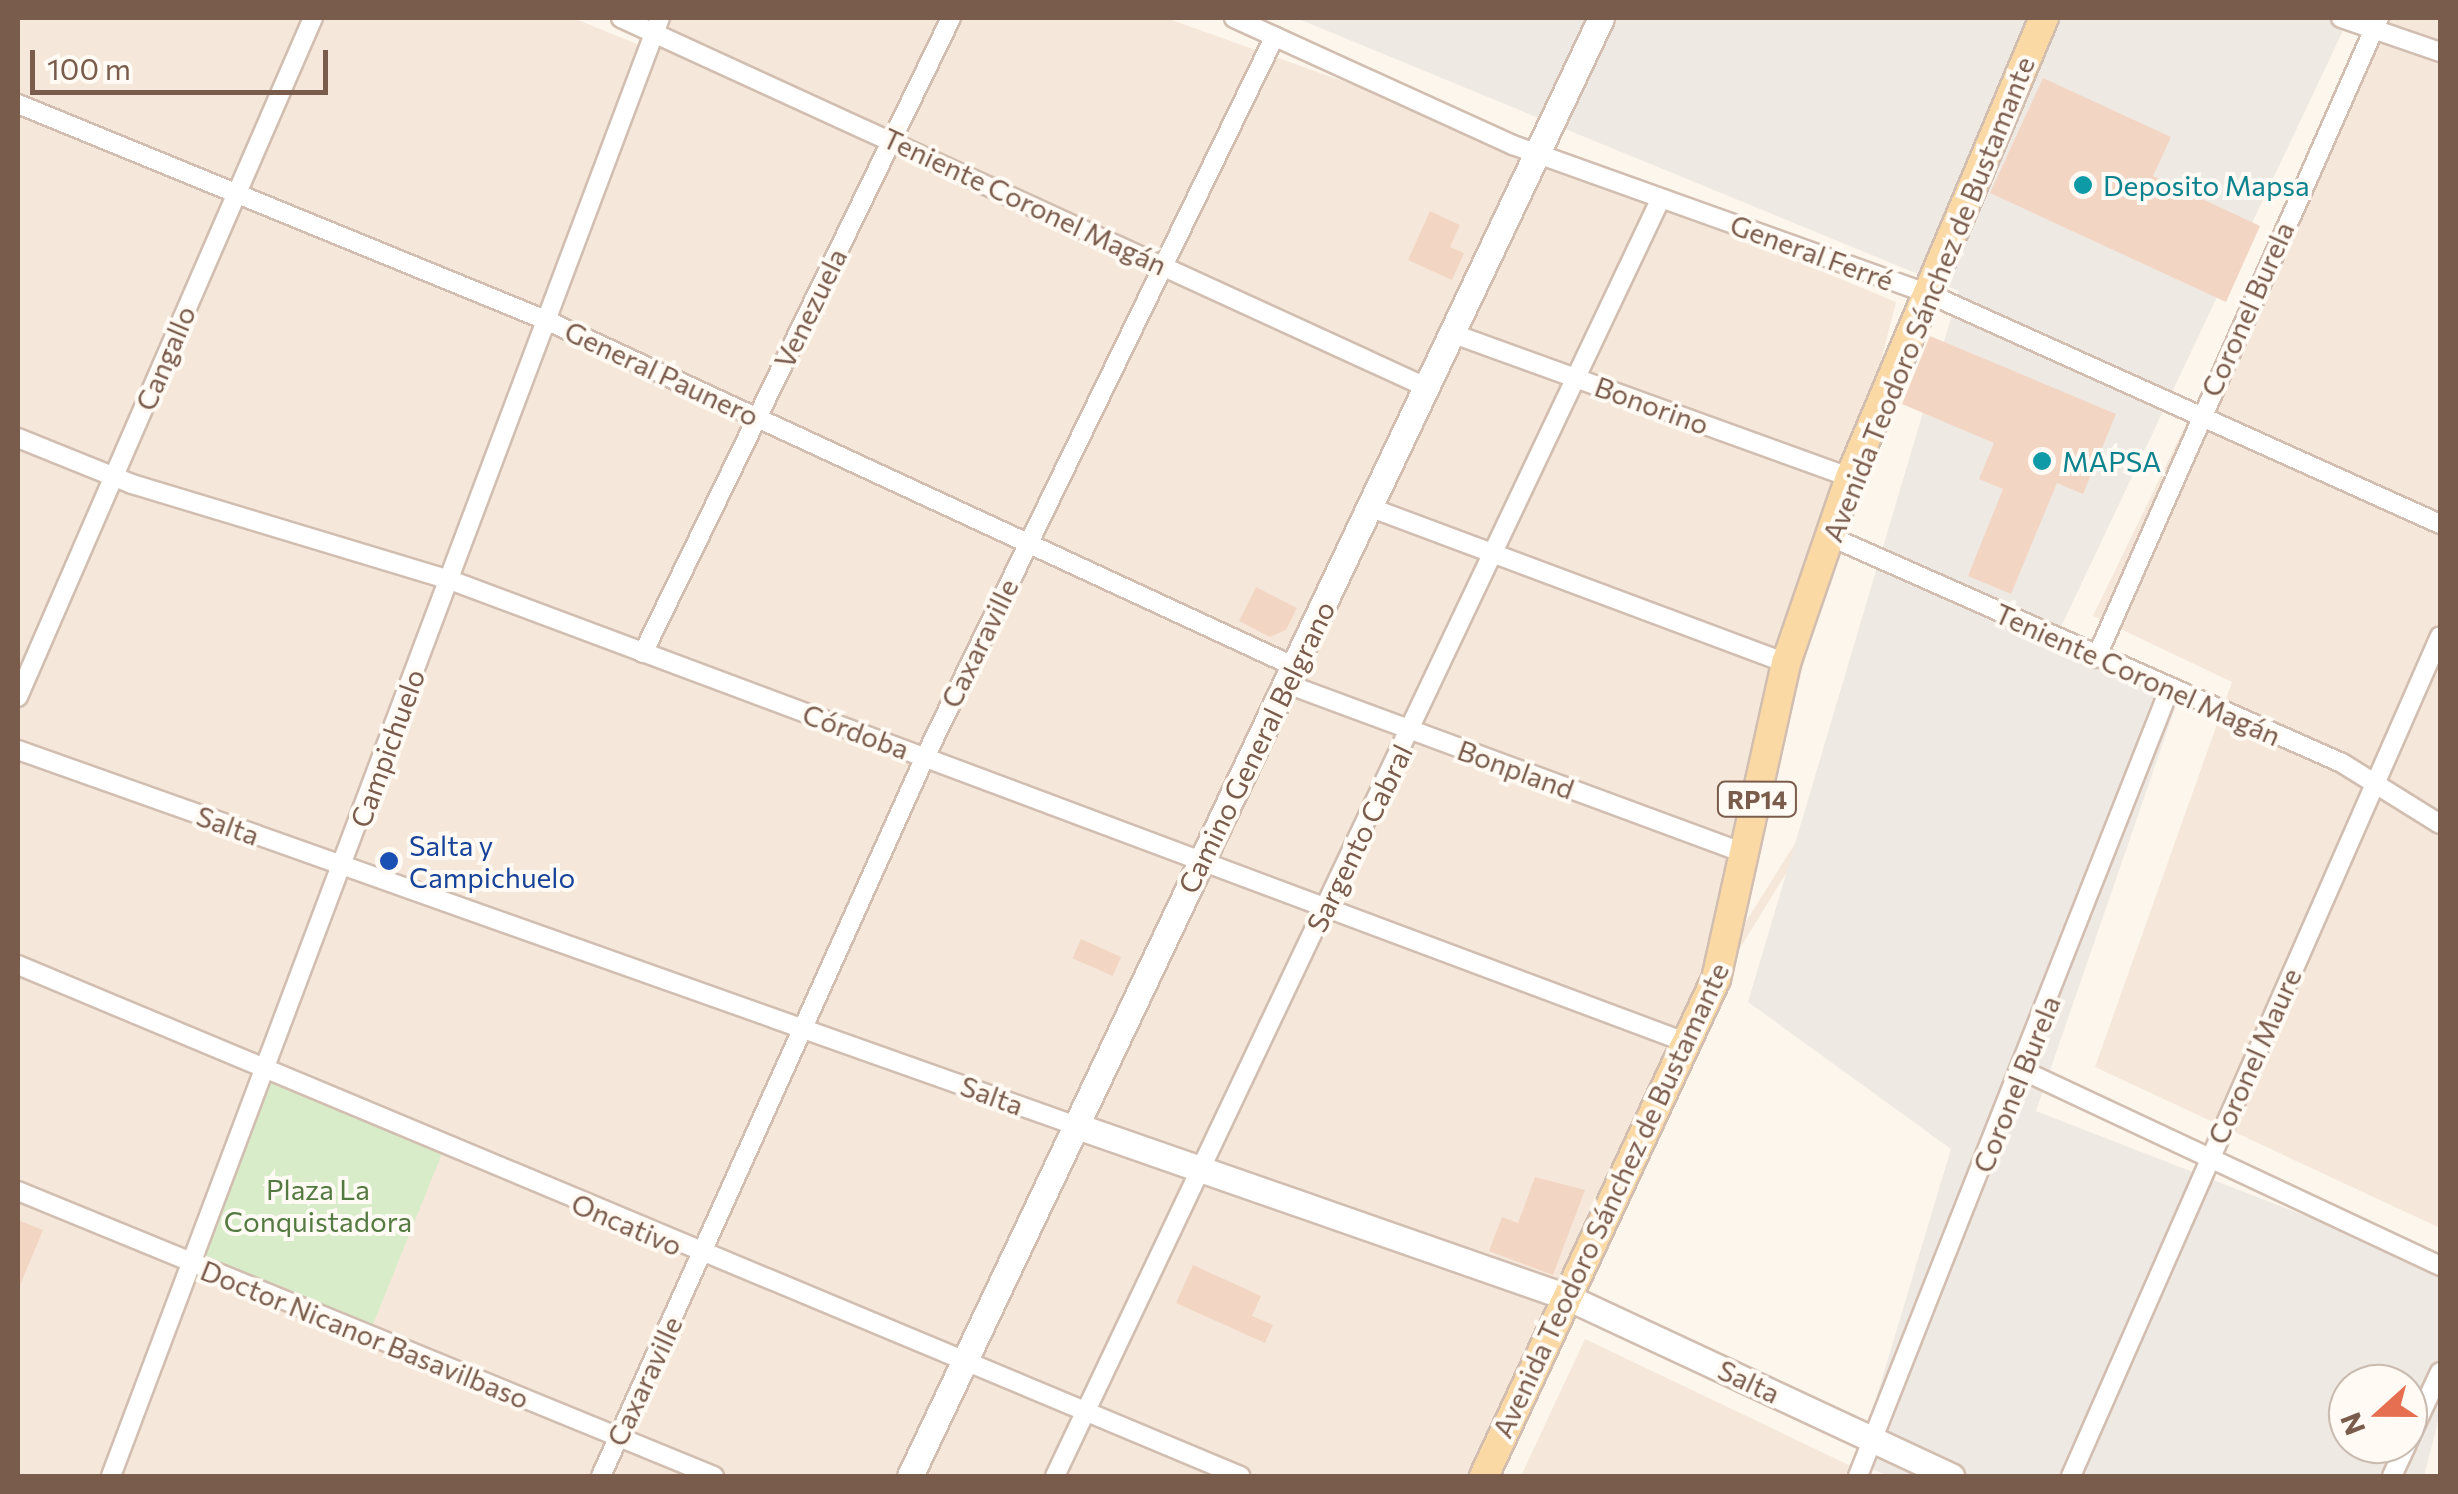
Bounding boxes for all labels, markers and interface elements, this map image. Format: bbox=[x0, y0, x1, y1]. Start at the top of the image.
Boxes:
scale bar bbox=[35, 30, 332, 92]
text: 100 m bbox=[47, 49, 131, 86]
street label: Avenida Teodoro Sánchez de Bustamante bbox=[1815, 52, 2041, 546]
street label: Teniente Coronel Magán bbox=[878, 120, 1172, 282]
place label: Deposito Mapsa bbox=[2103, 168, 2310, 202]
marker: Deposito Mapsa bbox=[2072, 174, 2094, 196]
street label: General Ferré bbox=[1726, 207, 1898, 297]
street label: Coronel Burela bbox=[2194, 216, 2300, 402]
street label: Venezuela bbox=[767, 243, 853, 373]
street label: Cangallo bbox=[128, 301, 202, 415]
street label: General Paunero bbox=[560, 313, 764, 433]
street label: Bonorino bbox=[1590, 369, 1714, 441]
place label: MAPSA bbox=[2062, 444, 2161, 478]
marker: MAPSA bbox=[2031, 450, 2053, 472]
street label: Caxaraville bbox=[933, 573, 1025, 713]
street label: Camino General Belgrano bbox=[1171, 595, 1341, 899]
street label: Teniente Coronel Magán bbox=[1990, 596, 2286, 752]
street label: Campichuelo bbox=[343, 664, 431, 832]
street label: Córdoba bbox=[798, 696, 914, 766]
street label: Bonpland bbox=[1453, 732, 1579, 806]
street label: Sargento Cabral bbox=[1299, 739, 1419, 937]
road number: RP14 bbox=[1714, 779, 1800, 819]
street label: Salta bbox=[192, 798, 264, 852]
place label: Salta y Campichuelo bbox=[409, 828, 575, 894]
marker: Salta y Campichuelo bbox=[378, 850, 400, 872]
street label: Avenida Teodoro Sánchez de Bustamante bbox=[1485, 957, 1735, 1443]
street label: Coronel Maure bbox=[2200, 963, 2308, 1149]
street label: Coronel Burela bbox=[1965, 991, 2067, 1177]
street label: Salta bbox=[956, 1068, 1028, 1122]
park label: Plaza La Conquistadora bbox=[224, 1172, 412, 1238]
street label: Oncativo bbox=[567, 1186, 687, 1262]
street label: Doctor Nicanor Basavilbaso bbox=[196, 1253, 534, 1415]
street label: Caxaraville bbox=[599, 1311, 689, 1451]
street label: Salta bbox=[1713, 1352, 1785, 1410]
north arrow bbox=[2328, 1364, 2428, 1464]
text: N bbox=[2332, 1408, 2371, 1440]

